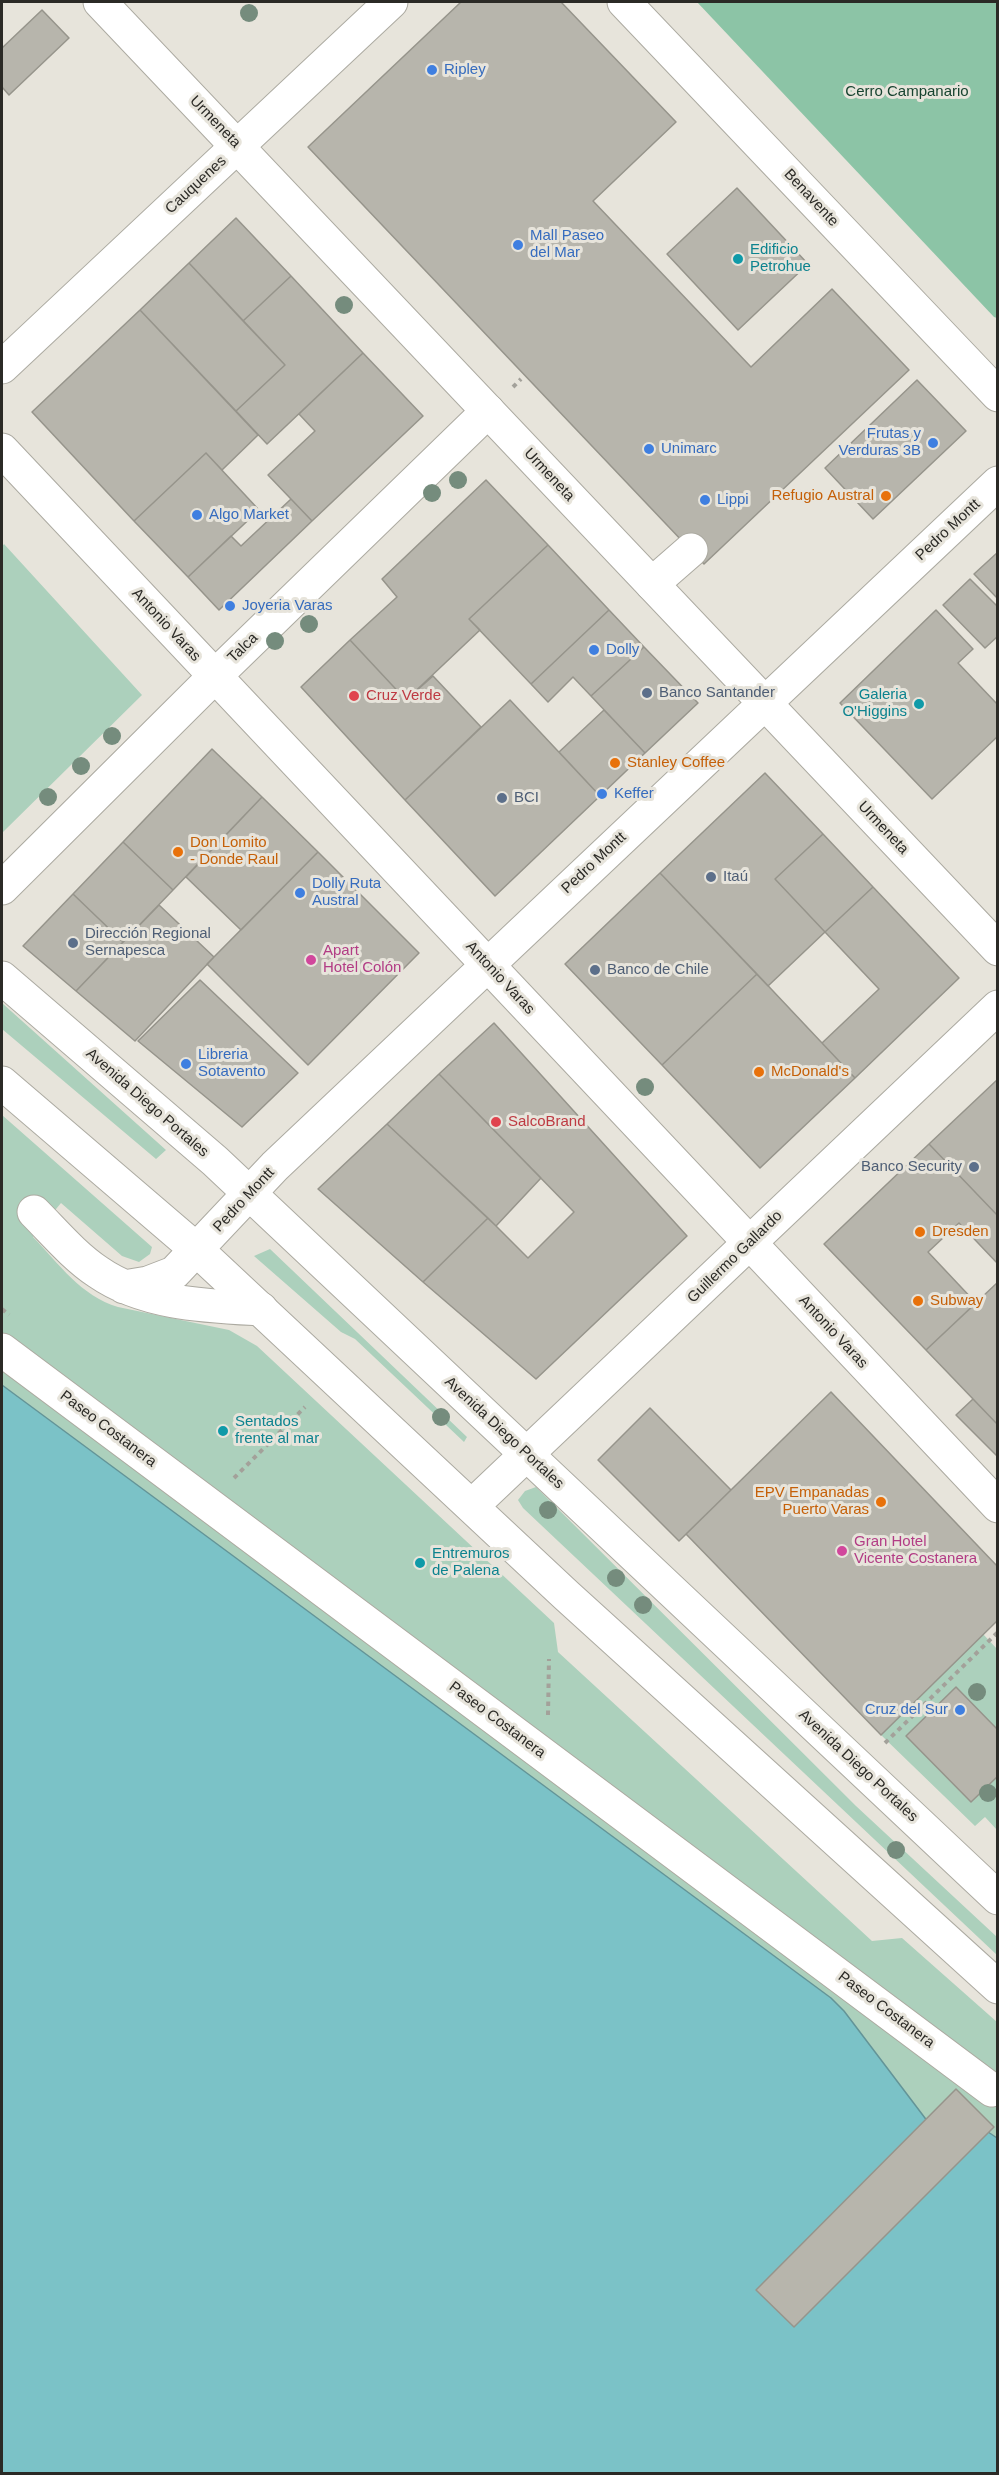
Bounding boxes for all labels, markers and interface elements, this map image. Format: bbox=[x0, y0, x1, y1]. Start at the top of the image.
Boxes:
place label: Ripley bbox=[444, 61, 486, 79]
marker: Ripley bbox=[425, 63, 439, 77]
park label: Cerro Campanario bbox=[845, 83, 969, 101]
street label: Urmeneta bbox=[186, 92, 244, 152]
street label: Cauquenes bbox=[162, 152, 230, 218]
street label: Benavente bbox=[780, 166, 842, 230]
place label: Mall Paseo del Mar bbox=[530, 227, 604, 262]
marker: Mall Paseo del Mar bbox=[511, 238, 525, 252]
place label: Edificio Petrohue bbox=[750, 241, 811, 276]
marker: Edificio Petrohue bbox=[731, 252, 745, 266]
place label: Frutas y Verduras 3B bbox=[838, 425, 921, 460]
marker: Frutas y Verduras 3B bbox=[926, 436, 940, 450]
place label: Unimarc bbox=[661, 440, 717, 458]
marker: Unimarc bbox=[642, 442, 656, 456]
street label: Urmeneta bbox=[520, 445, 578, 505]
place label: Refugio Austral bbox=[771, 487, 874, 505]
marker: Refugio Austral bbox=[879, 489, 893, 503]
place label: Lippi bbox=[717, 491, 749, 509]
marker: Lippi bbox=[698, 493, 712, 507]
street label: Pedro Montt bbox=[912, 496, 984, 564]
place label: Algo Market bbox=[209, 506, 289, 524]
marker: Algo Market bbox=[190, 508, 204, 522]
street label: Antonio Varas bbox=[128, 585, 204, 665]
place label: Joyeria Varas bbox=[242, 597, 333, 615]
marker: Joyeria Varas bbox=[223, 599, 237, 613]
street label: Talca bbox=[224, 629, 262, 667]
place label: Dolly bbox=[606, 641, 639, 659]
marker: Dolly bbox=[587, 643, 601, 657]
place label: Banco Santander bbox=[659, 684, 775, 702]
marker: Banco Santander bbox=[640, 686, 654, 700]
place label: Galeria O'Higgins bbox=[842, 686, 907, 721]
place label: Cruz Verde bbox=[366, 687, 441, 705]
marker: Cruz Verde bbox=[347, 689, 361, 703]
marker: Galeria O'Higgins bbox=[912, 697, 926, 711]
place label: Stanley Coffee bbox=[627, 754, 725, 772]
marker: Stanley Coffee bbox=[608, 756, 622, 770]
place label: Keffer bbox=[614, 785, 654, 803]
marker: Keffer bbox=[595, 787, 609, 801]
place label: BCI bbox=[514, 789, 539, 807]
marker: BCI bbox=[495, 791, 509, 805]
street label: Urmeneta bbox=[854, 798, 912, 858]
street label: Pedro Montt bbox=[558, 829, 630, 897]
place label: Don Lomito - Donde Raul bbox=[190, 834, 278, 869]
marker: Don Lomito - Donde Raul bbox=[171, 845, 185, 859]
place label: Itaú bbox=[723, 868, 748, 886]
marker: Itaú bbox=[704, 870, 718, 884]
place label: Dolly Ruta Austral bbox=[312, 875, 381, 910]
marker: Dolly Ruta Austral bbox=[293, 886, 307, 900]
place label: Dirección Regional Sernapesca bbox=[85, 925, 211, 960]
marker: Dirección Regional Sernapesca bbox=[66, 936, 80, 950]
street label: Antonio Varas bbox=[462, 938, 538, 1018]
place label: Apart Hotel Colón bbox=[323, 942, 401, 977]
marker: Apart Hotel Colón bbox=[304, 953, 318, 967]
place label: Banco de Chile bbox=[607, 961, 709, 979]
marker: Banco de Chile bbox=[588, 963, 602, 977]
street label: Avenida Diego Portales bbox=[82, 1045, 212, 1161]
place label: Libreria Sotavento bbox=[198, 1046, 266, 1081]
marker: Libreria Sotavento bbox=[179, 1057, 193, 1071]
place label: McDonald's bbox=[771, 1063, 849, 1081]
marker: McDonald's bbox=[752, 1065, 766, 1079]
place label: SalcoBrand bbox=[508, 1113, 586, 1131]
marker: SalcoBrand bbox=[489, 1115, 503, 1129]
place label: Banco Security bbox=[861, 1158, 962, 1176]
marker: Banco Security bbox=[967, 1160, 981, 1174]
street label: Pedro Montt bbox=[210, 1164, 278, 1236]
street label: Guillermo Gallardo bbox=[684, 1207, 786, 1307]
place label: Dresden bbox=[932, 1223, 989, 1241]
marker: Dresden bbox=[913, 1225, 927, 1239]
street label: Antonio Varas bbox=[795, 1292, 871, 1372]
place label: Subway bbox=[930, 1292, 983, 1310]
marker: Subway bbox=[911, 1294, 925, 1308]
street label: Avenida Diego Portales bbox=[441, 1373, 567, 1493]
street label: Paseo Costanera bbox=[56, 1387, 160, 1471]
place label: Sentados frente al mar bbox=[235, 1413, 319, 1448]
marker: Sentados frente al mar bbox=[216, 1424, 230, 1438]
place label: EPV Empanadas Puerto Varas bbox=[755, 1484, 869, 1519]
marker: EPV Empanadas Puerto Varas bbox=[874, 1495, 888, 1509]
place label: Gran Hotel Vicente Costanera bbox=[854, 1533, 977, 1568]
marker: Gran Hotel Vicente Costanera bbox=[835, 1544, 849, 1558]
place label: Entremuros de Palena bbox=[432, 1545, 510, 1580]
marker: Entremuros de Palena bbox=[413, 1556, 427, 1570]
street label: Paseo Costanera bbox=[445, 1678, 549, 1762]
place label: Cruz del Sur bbox=[865, 1701, 948, 1719]
marker: Cruz del Sur bbox=[953, 1703, 967, 1717]
street label: Avenida Diego Portales bbox=[795, 1706, 921, 1826]
street label: Paseo Costanera bbox=[834, 1968, 938, 2052]

